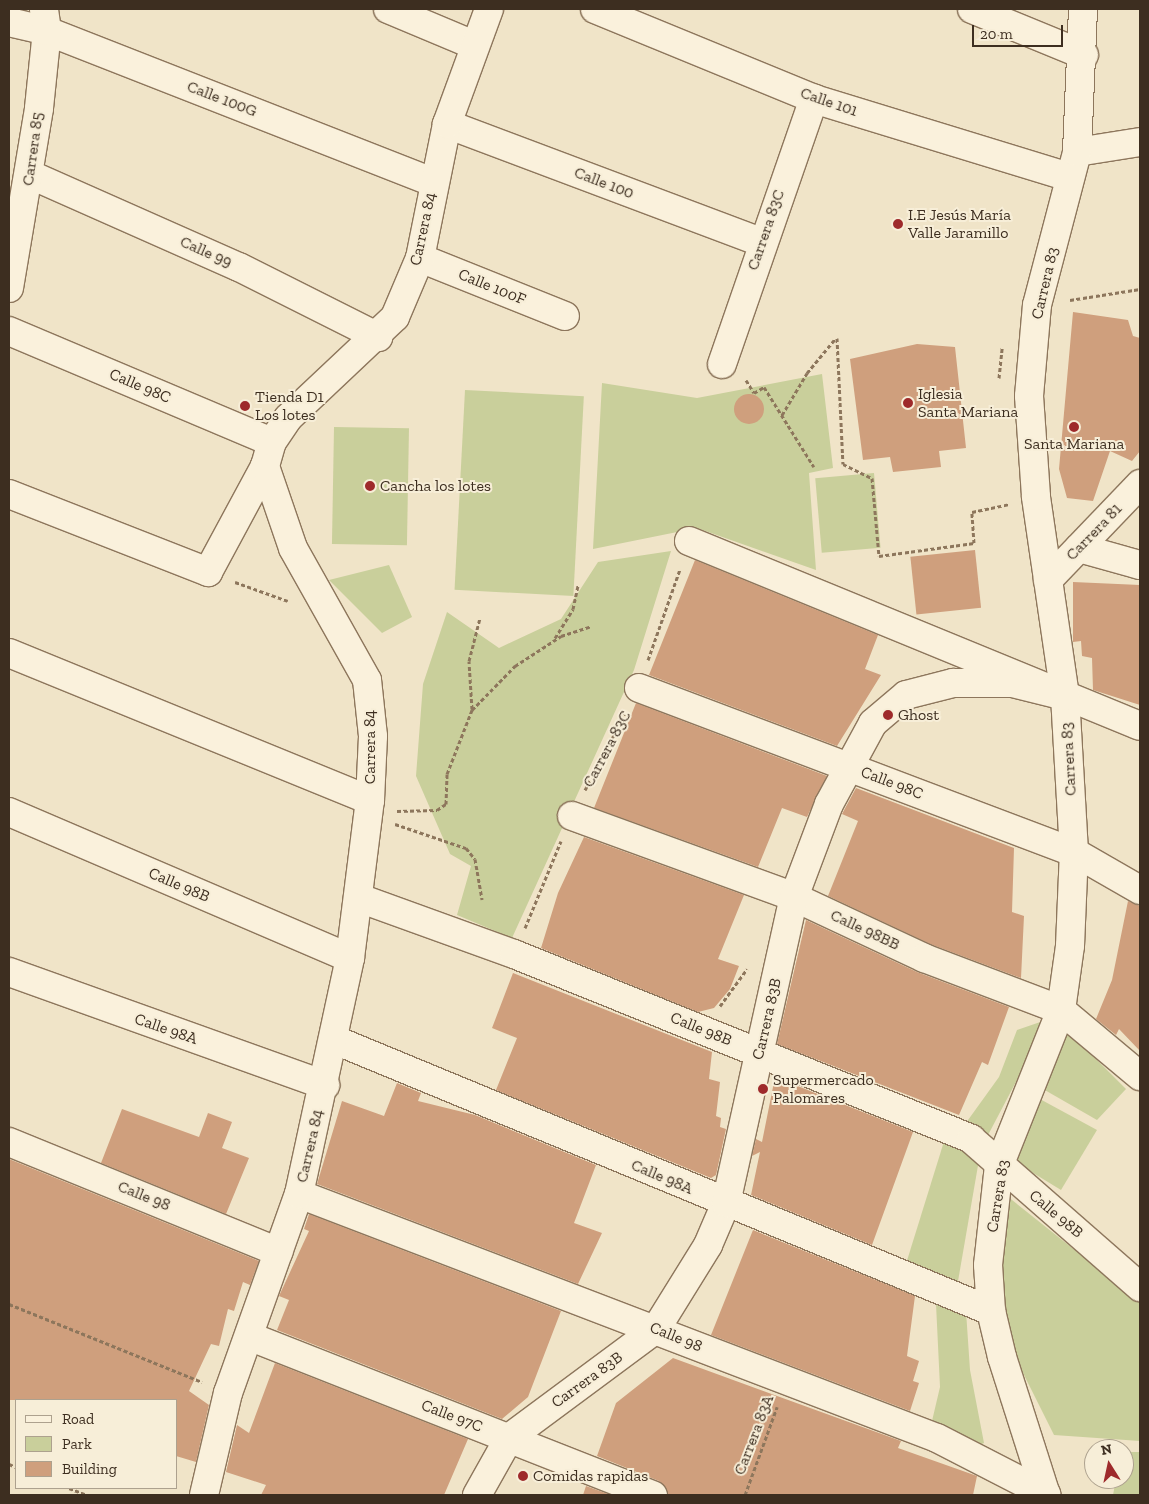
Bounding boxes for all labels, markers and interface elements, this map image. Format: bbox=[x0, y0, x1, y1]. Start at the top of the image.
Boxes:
scale bar bbox=[974, 15, 1065, 47]
text: 20 m bbox=[980, 25, 1013, 43]
street label: Calle 100G bbox=[184, 77, 260, 121]
street label: Calle 101 bbox=[798, 83, 860, 121]
street label: Carrera 85 bbox=[18, 111, 48, 187]
street label: Calle 100 bbox=[571, 163, 637, 203]
street label: Carrera 83C bbox=[743, 187, 789, 273]
street label: Carrera 84 bbox=[406, 191, 440, 267]
place label: I.E Jesús María Valle Jaramillo bbox=[908, 205, 1011, 243]
marker: I.E Jesús María Valle Jaramillo bbox=[892, 218, 904, 230]
street label: Calle 99 bbox=[177, 232, 235, 272]
street label: Carrera 83 bbox=[1027, 245, 1063, 321]
street label: Calle 100F bbox=[455, 265, 529, 309]
street label: Calle 98C bbox=[106, 364, 174, 408]
place label: Iglesia Santa Mariana bbox=[918, 384, 1018, 422]
place label: Tienda D1 Los lotes bbox=[255, 387, 324, 425]
marker: Iglesia Santa Mariana bbox=[902, 397, 914, 409]
marker: Tienda D1 Los lotes bbox=[239, 400, 251, 412]
marker: Santa Mariana bbox=[1068, 421, 1080, 433]
place label: Santa Mariana bbox=[1024, 434, 1124, 454]
place label: Cancha los lotes bbox=[380, 476, 491, 496]
marker: Cancha los lotes bbox=[364, 480, 376, 492]
street label: Carrera 81 bbox=[1062, 499, 1126, 565]
place label: Ghost bbox=[898, 705, 939, 725]
street label: Carrera 83C bbox=[579, 707, 635, 791]
marker: Ghost bbox=[882, 709, 894, 721]
street label: Carrera 84 bbox=[360, 710, 380, 784]
street label: Carrera 83 bbox=[1057, 722, 1081, 796]
street label: Calle 98C bbox=[858, 762, 926, 804]
street label: Calle 98B bbox=[146, 864, 212, 906]
street label: Calle 98BB bbox=[827, 906, 903, 954]
street label: Carrera 83B bbox=[748, 976, 786, 1062]
street label: Calle 98B bbox=[668, 1008, 734, 1050]
street label: Calle 98A bbox=[132, 1009, 200, 1049]
place label: Supermercado Palomares bbox=[773, 1070, 874, 1108]
marker: Supermercado Palomares bbox=[757, 1083, 769, 1095]
street label: Carrera 84 bbox=[292, 1108, 328, 1184]
street label: Calle 98A bbox=[628, 1155, 696, 1199]
street label: Carrera 83 bbox=[983, 1158, 1013, 1234]
street label: Calle 98 bbox=[115, 1177, 173, 1215]
street label: Calle 98B bbox=[1025, 1186, 1087, 1242]
street label: Calle 98 bbox=[647, 1318, 705, 1356]
street label: Carrera 83B bbox=[548, 1348, 626, 1412]
street label: Carrera 83A bbox=[730, 1392, 778, 1478]
street label: Calle 97C bbox=[419, 1396, 485, 1436]
legend bbox=[15, 1399, 178, 1489]
text: Road bbox=[62, 1410, 94, 1428]
text: Park bbox=[62, 1435, 92, 1453]
north arrow bbox=[1084, 1439, 1134, 1489]
text: N bbox=[1100, 1440, 1113, 1459]
text: Building bbox=[62, 1460, 117, 1478]
place label: Comidas rapidas bbox=[533, 1466, 648, 1486]
marker: Comidas rapidas bbox=[517, 1470, 529, 1482]

